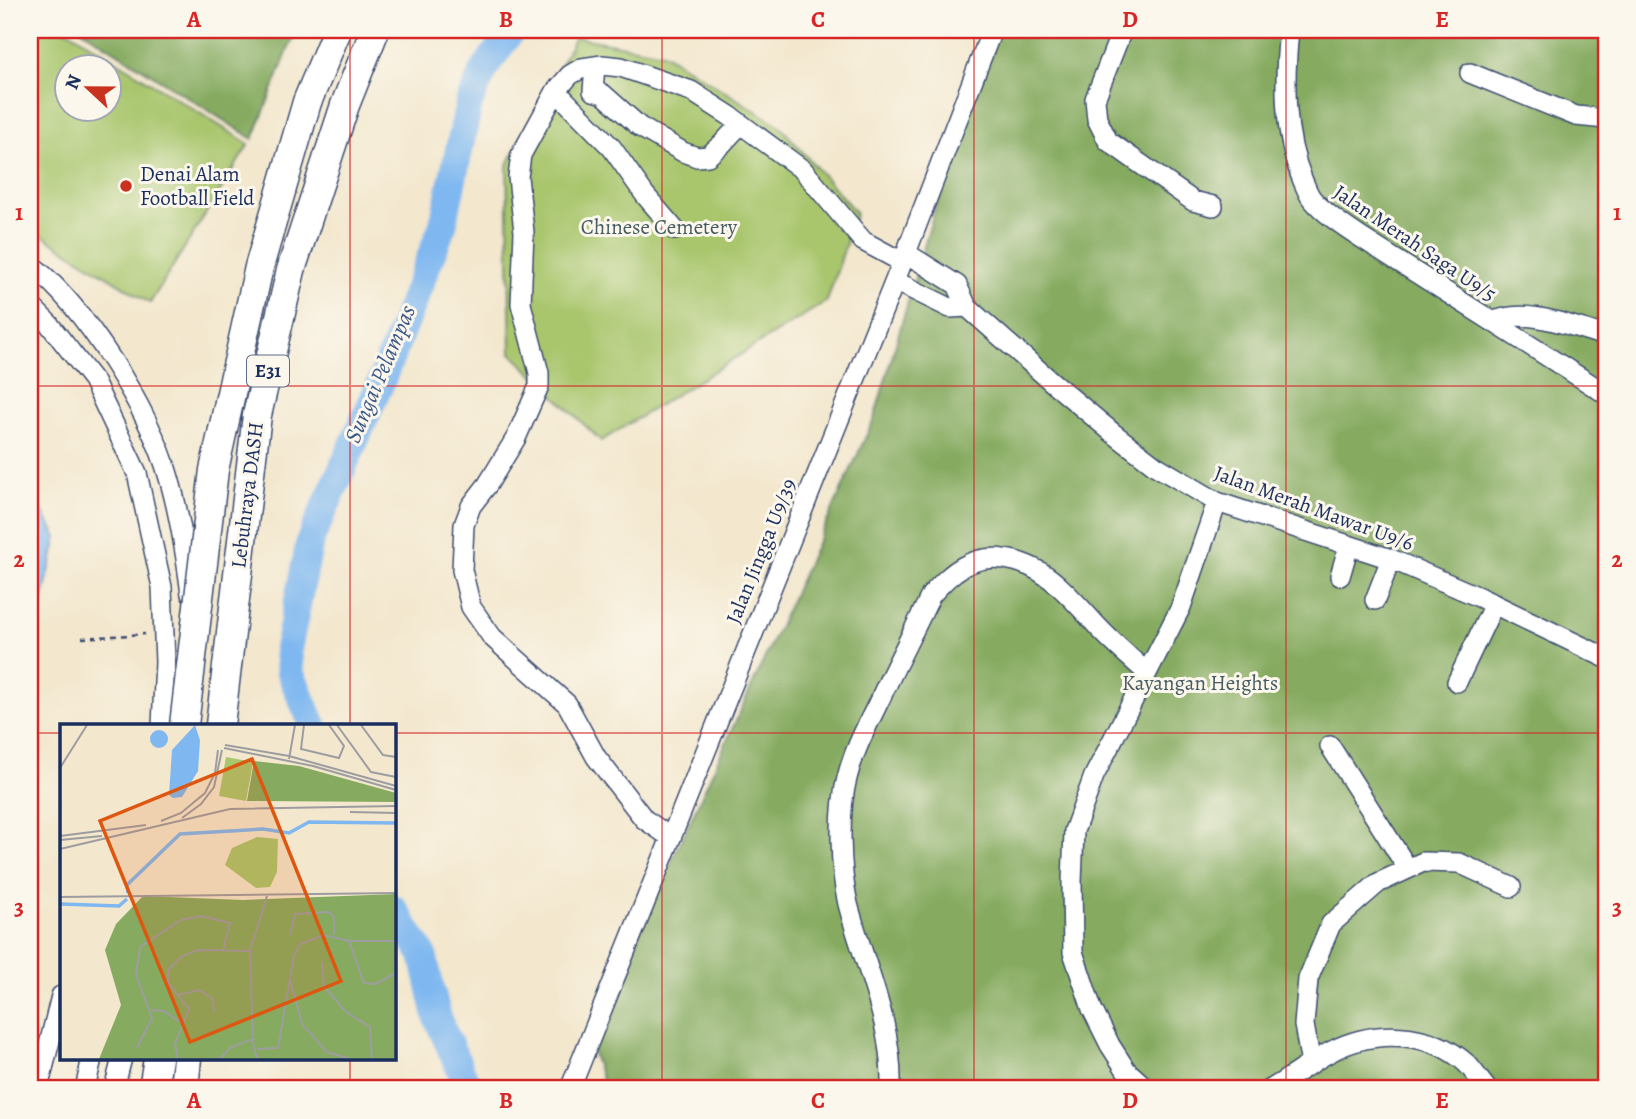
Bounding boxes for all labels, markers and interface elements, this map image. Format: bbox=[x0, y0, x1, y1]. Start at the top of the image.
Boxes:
text: A bbox=[186, 4, 202, 35]
text: B bbox=[499, 4, 513, 35]
text: C bbox=[811, 4, 825, 35]
text: D bbox=[1122, 4, 1138, 35]
text: E bbox=[1435, 4, 1449, 35]
north arrow bbox=[52, 52, 122, 122]
text: N bbox=[59, 71, 88, 93]
place label: Denai Alam Football Field bbox=[140, 160, 255, 212]
marker: Denai Alam Football Field bbox=[118, 178, 134, 194]
street label: Jalan Merah Saga U9/5 bbox=[1328, 178, 1502, 308]
text: 1 bbox=[15, 197, 23, 228]
text: 1 bbox=[1613, 197, 1621, 228]
park label: Chinese Cemetery bbox=[581, 213, 738, 241]
water label: Sungai Pelampas bbox=[337, 300, 423, 448]
road number: E31 bbox=[247, 356, 289, 386]
street label: Lebuhraya DASH bbox=[224, 420, 270, 570]
street label: Jalan Merah Mawar U9/6 bbox=[1210, 459, 1418, 557]
street label: Jalan Jingga U9/39 bbox=[719, 474, 803, 628]
text: 2 bbox=[13, 544, 25, 575]
text: 2 bbox=[1611, 544, 1623, 575]
park label: Kayangan Heights bbox=[1122, 669, 1278, 697]
inset map bbox=[60, 724, 396, 1060]
text: 3 bbox=[14, 892, 24, 923]
text: 3 bbox=[1612, 892, 1622, 923]
text: A bbox=[186, 1085, 202, 1116]
text: B bbox=[499, 1085, 513, 1116]
text: C bbox=[811, 1085, 825, 1116]
text: D bbox=[1122, 1085, 1138, 1116]
text: E bbox=[1435, 1085, 1449, 1116]

